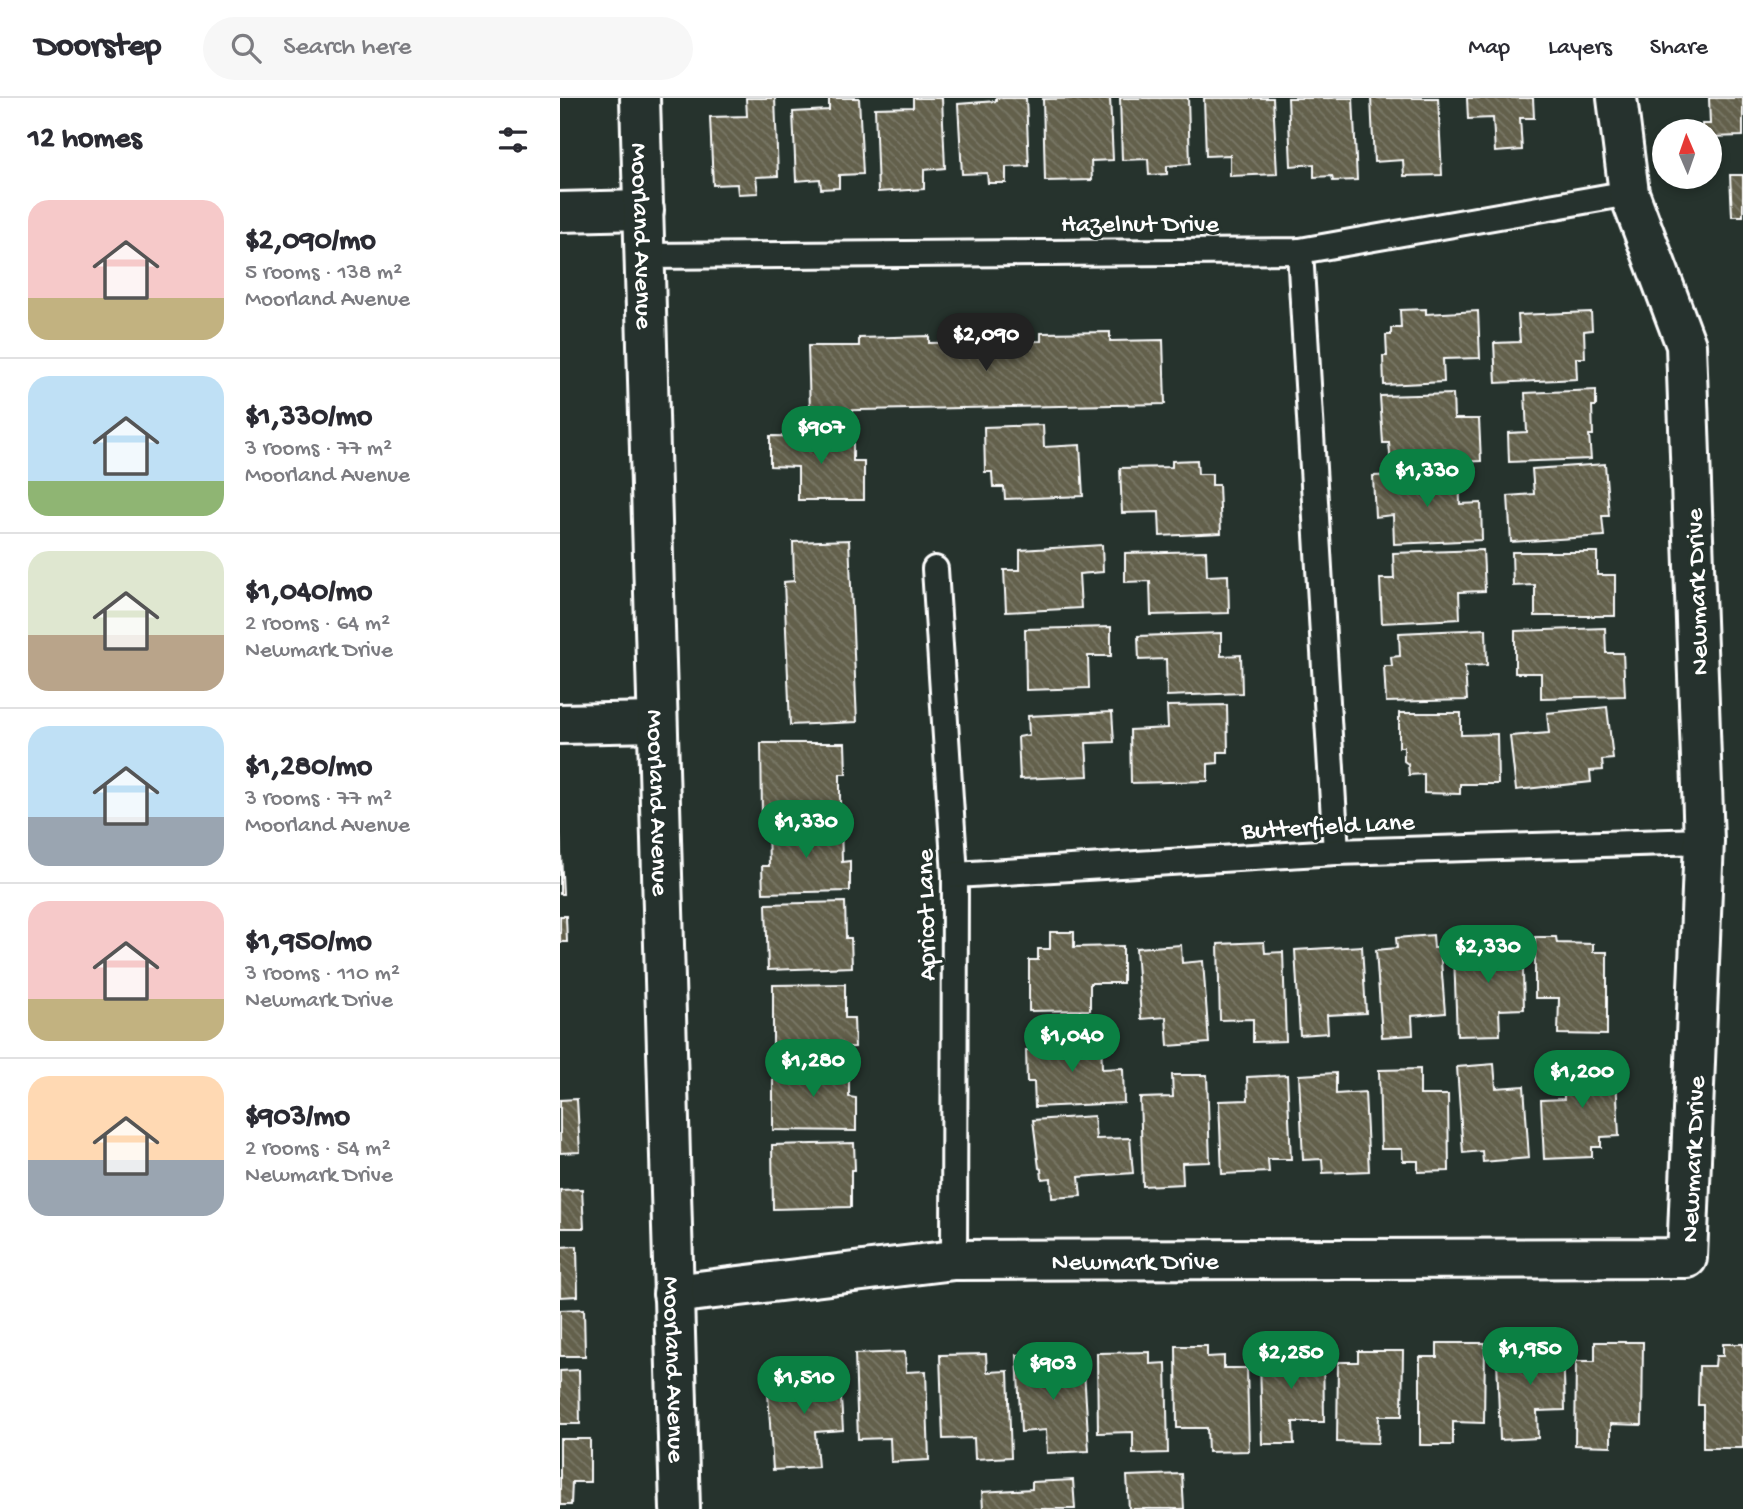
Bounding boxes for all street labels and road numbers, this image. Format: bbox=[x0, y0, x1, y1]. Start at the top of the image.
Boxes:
street label: Moorland Avenue bbox=[621, 142, 658, 330]
street label: Hazelnut Drive bbox=[1061, 211, 1220, 242]
street label: Newmark Drive bbox=[1681, 507, 1718, 676]
street label: Moorland Avenue bbox=[637, 709, 674, 897]
street label: Butterfield Lane bbox=[1240, 808, 1416, 849]
street label: Apricot Lane bbox=[912, 848, 945, 981]
street label: Newmark Drive bbox=[1677, 1075, 1714, 1243]
street label: Newmark Drive bbox=[1051, 1248, 1219, 1280]
street label: Moorland Avenue bbox=[653, 1276, 690, 1464]

